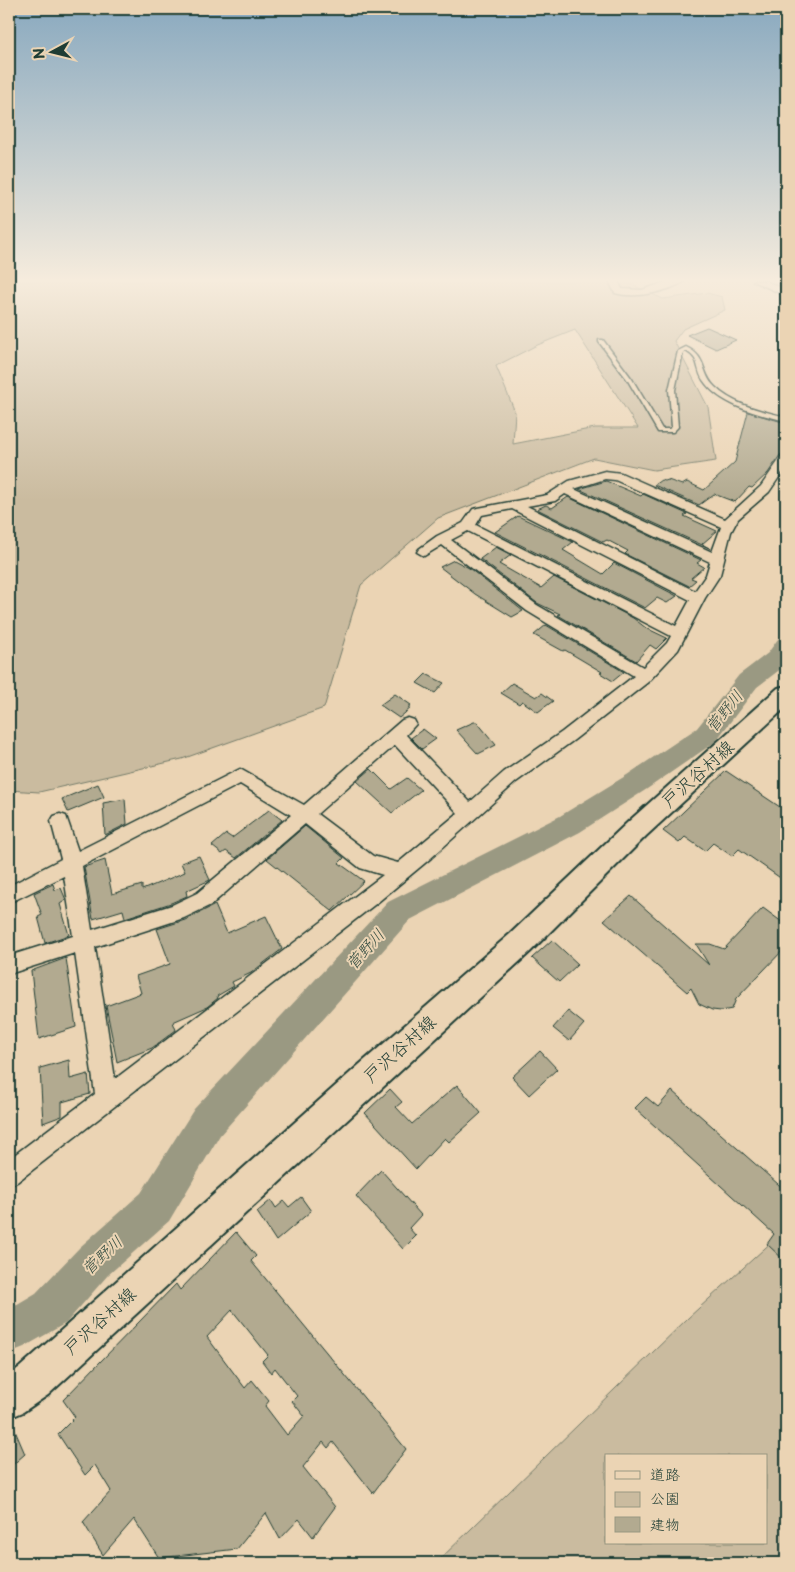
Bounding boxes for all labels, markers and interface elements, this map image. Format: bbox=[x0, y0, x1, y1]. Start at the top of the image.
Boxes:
north arrow bbox=[28, 28, 78, 78]
text: N bbox=[28, 47, 50, 60]
water label: 菅野川 bbox=[699, 684, 748, 737]
street label: 戸沢谷村線 bbox=[655, 733, 739, 813]
water label: 菅野川 bbox=[339, 922, 389, 974]
street label: 戸沢谷村線 bbox=[357, 1008, 441, 1088]
water label: 菅野川 bbox=[76, 1229, 127, 1279]
street label: 戸沢谷村線 bbox=[57, 1280, 141, 1360]
legend bbox=[605, 1454, 768, 1544]
text: 道路 bbox=[650, 1462, 680, 1485]
text: 公園 bbox=[650, 1486, 680, 1509]
text: 建物 bbox=[650, 1512, 680, 1535]

